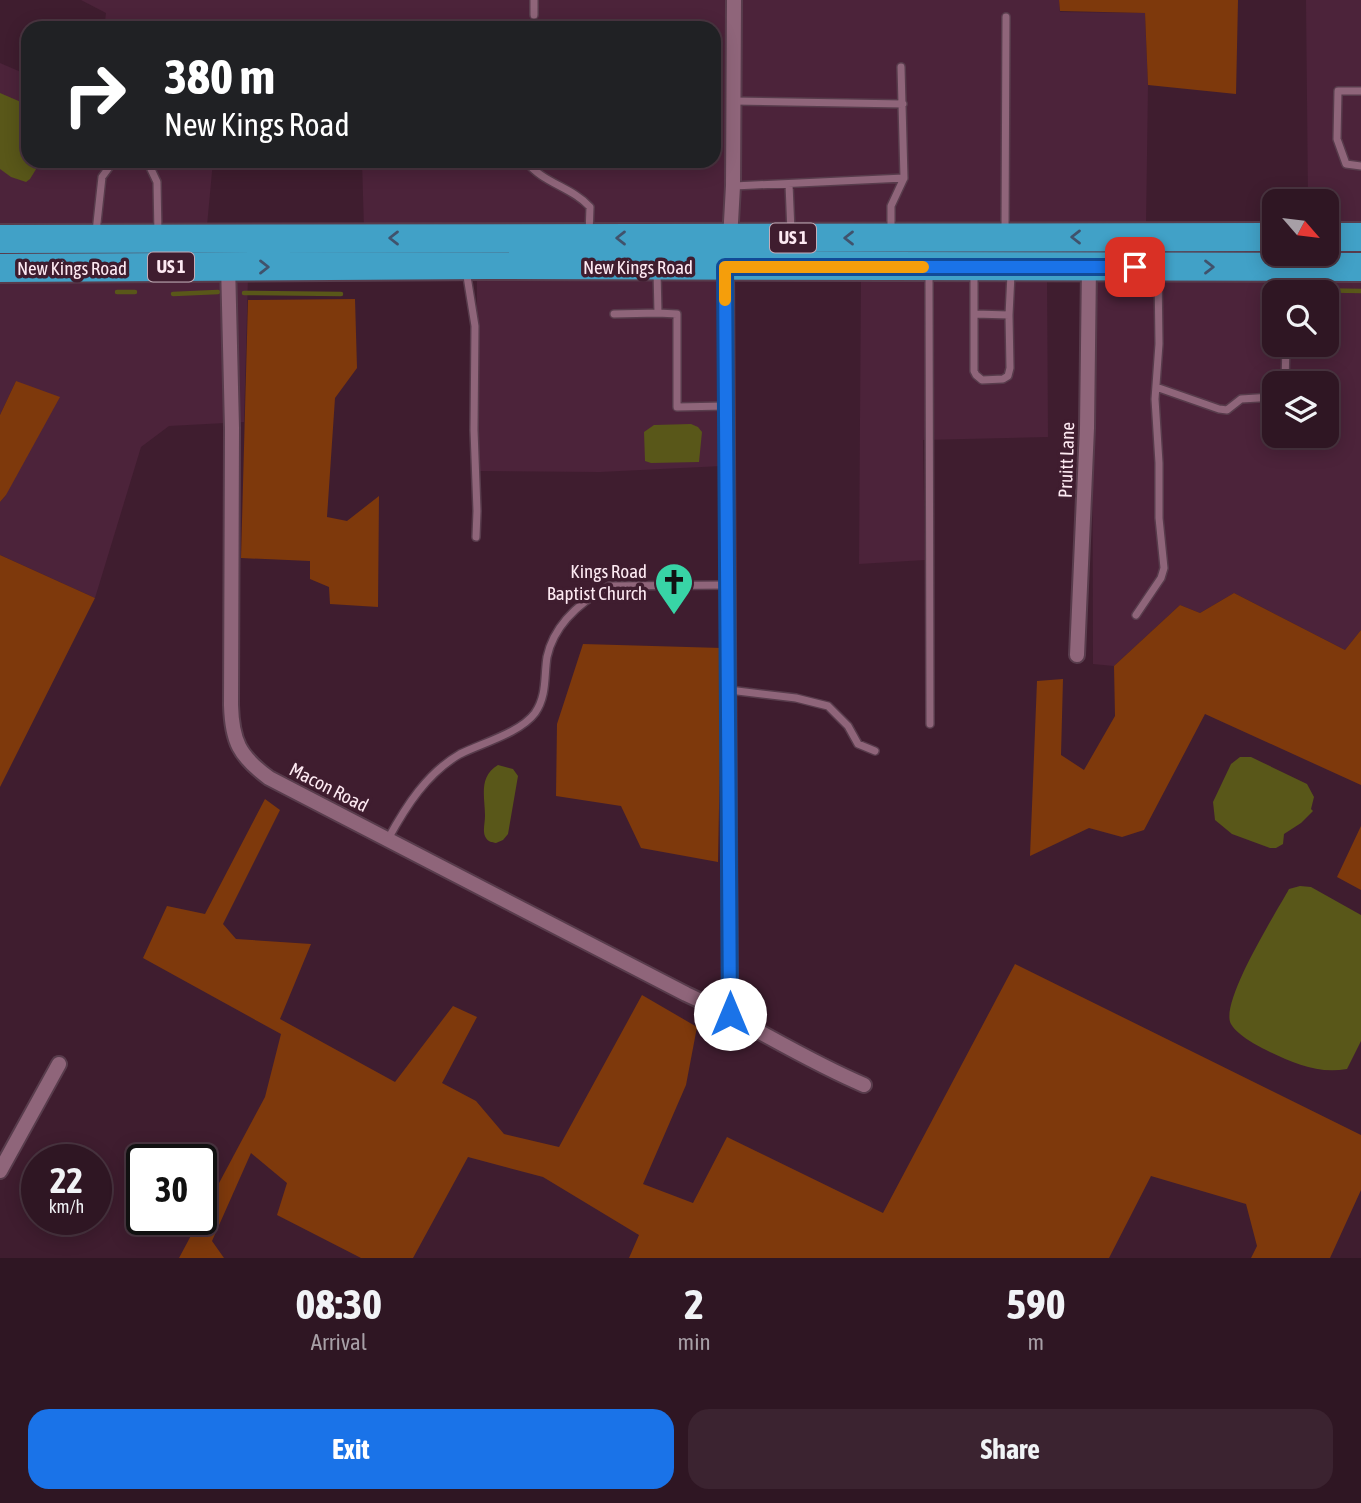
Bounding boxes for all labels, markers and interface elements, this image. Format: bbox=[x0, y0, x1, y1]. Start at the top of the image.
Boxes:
text: 380 m bbox=[164, 48, 275, 104]
icon: right bbox=[49, 49, 140, 140]
text: New Kings Road bbox=[164, 106, 350, 143]
north arrow bbox=[1262, 189, 1339, 266]
map controls bbox=[1262, 189, 1339, 448]
road number: US 1 bbox=[770, 224, 816, 252]
one-way arrow bbox=[1071, 229, 1081, 245]
one-way arrow bbox=[388, 230, 399, 246]
one-way arrow bbox=[616, 230, 626, 246]
one-way arrow bbox=[843, 230, 854, 246]
pin bbox=[1105, 237, 1165, 297]
icon: arrive bbox=[1116, 248, 1154, 286]
road number: US 1 bbox=[148, 253, 194, 282]
street label: New Kings Road bbox=[583, 256, 693, 278]
street label: New Kings Road bbox=[17, 257, 127, 279]
one-way arrow bbox=[259, 259, 270, 275]
one-way arrow bbox=[1205, 259, 1215, 275]
button: search bbox=[1262, 280, 1339, 357]
button: layers bbox=[1262, 371, 1339, 448]
street label: Pruitt Lane bbox=[1054, 422, 1078, 498]
place label: Kings Road Baptist Church bbox=[547, 560, 647, 604]
church icon: Kings Road Baptist Church bbox=[653, 561, 695, 616]
street label: Macon Road bbox=[286, 758, 372, 816]
position arrow bbox=[693, 977, 767, 1051]
speed limit sign: 30 bbox=[126, 1144, 217, 1235]
text: 22 bbox=[50, 1160, 83, 1200]
text: km/h bbox=[49, 1196, 84, 1217]
text: 08:30 bbox=[296, 1280, 382, 1328]
text: 2 bbox=[684, 1280, 704, 1328]
text: 590 bbox=[1006, 1280, 1065, 1328]
text: Arrival bbox=[311, 1329, 367, 1355]
text: min bbox=[678, 1329, 711, 1355]
text: m bbox=[1028, 1329, 1044, 1355]
button: Exit bbox=[28, 1409, 674, 1489]
button: Share bbox=[688, 1409, 1333, 1489]

